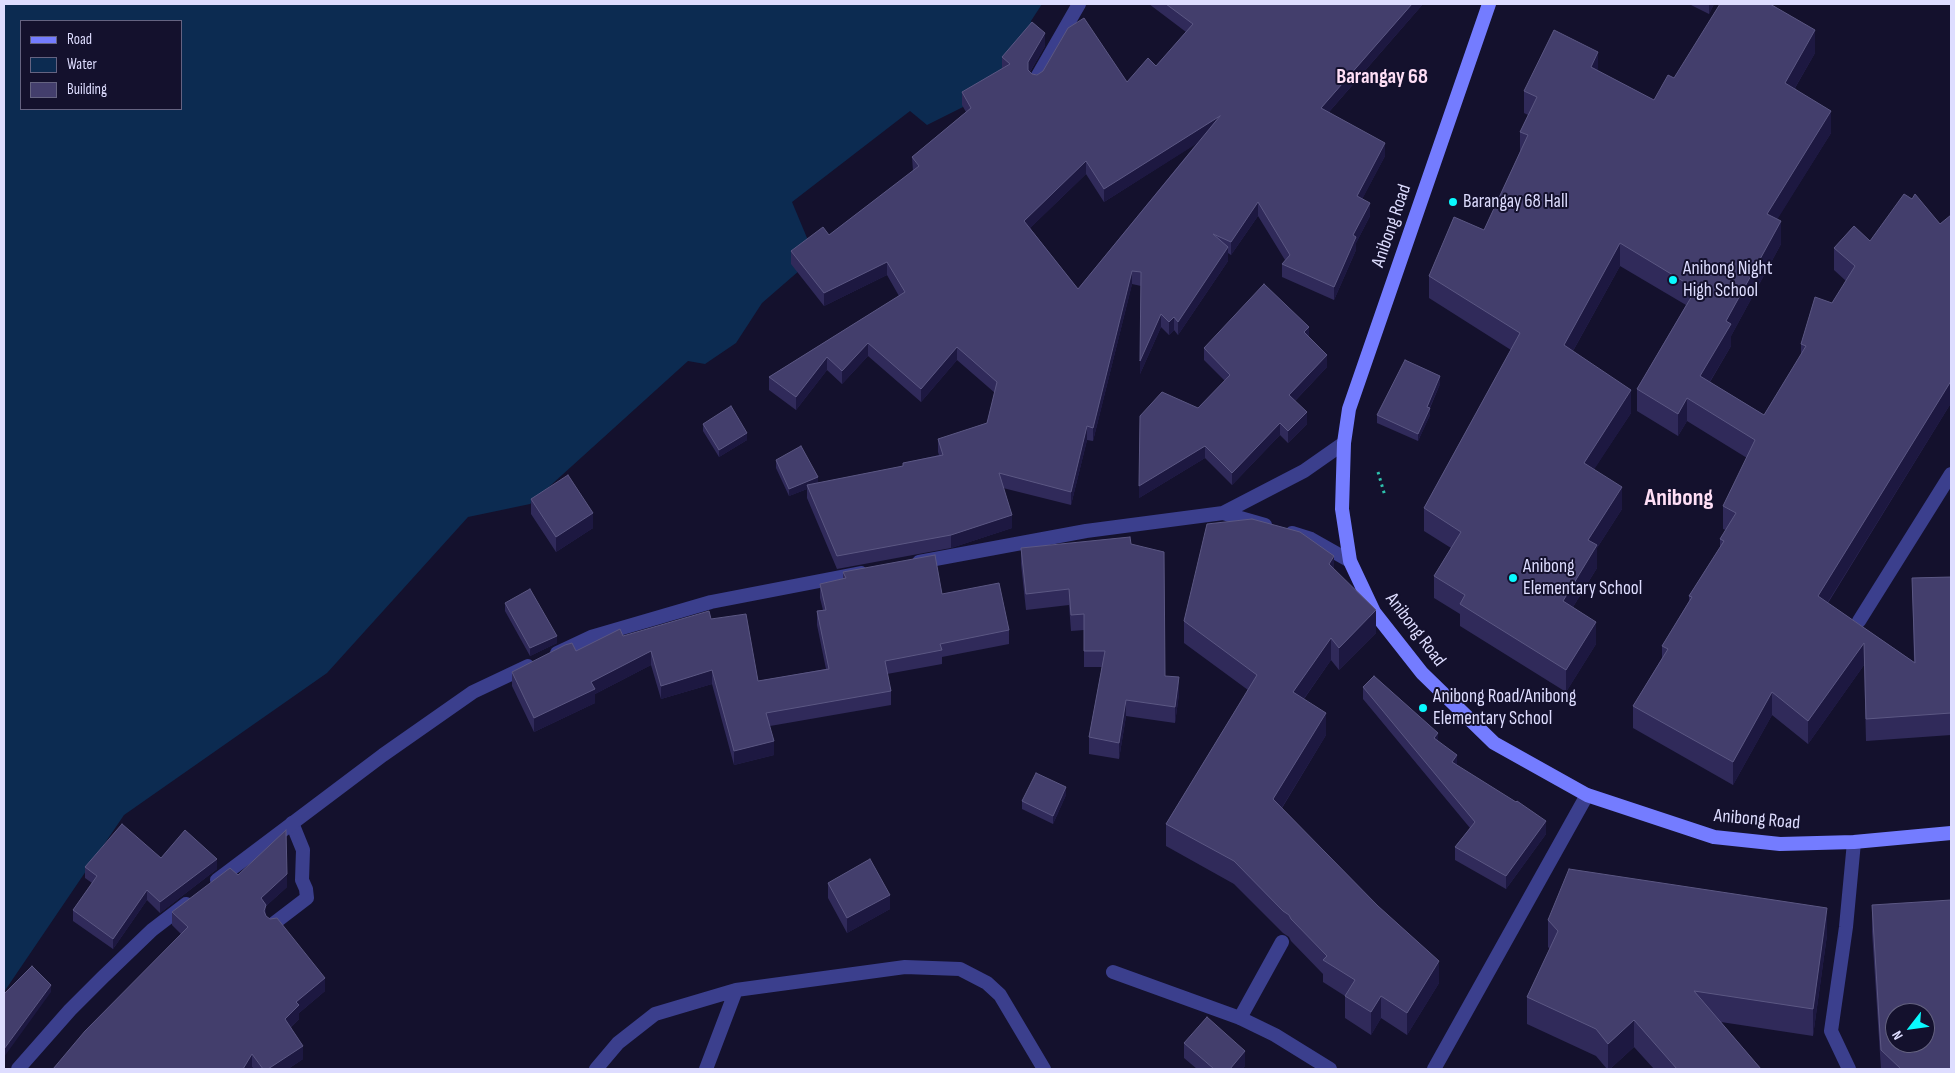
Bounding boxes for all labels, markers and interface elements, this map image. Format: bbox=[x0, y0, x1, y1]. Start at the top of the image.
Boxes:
legend bbox=[20, 20, 182, 110]
text: Road bbox=[67, 30, 92, 49]
text: Water bbox=[67, 55, 97, 74]
district label: Barangay 68 bbox=[1336, 65, 1428, 91]
text: Building bbox=[67, 80, 107, 99]
street label: Anibong Road bbox=[1367, 181, 1417, 271]
place label: Barangay 68 Hall bbox=[1463, 191, 1568, 213]
marker: Barangay 68 Hall bbox=[1447, 196, 1459, 208]
place label: Anibong Night High School bbox=[1683, 258, 1773, 302]
marker: Anibong Night High School bbox=[1667, 274, 1679, 286]
district label: Anibong bbox=[1645, 485, 1713, 513]
place label: Anibong Elementary School bbox=[1523, 556, 1642, 600]
marker: Anibong Elementary School bbox=[1507, 572, 1519, 584]
street label: Anibong Road bbox=[1380, 589, 1450, 671]
place label: Anibong Road/Anibong Elementary School bbox=[1433, 686, 1576, 730]
marker: Anibong Road/Anibong Elementary School bbox=[1417, 702, 1429, 714]
street label: Anibong Road bbox=[1713, 805, 1801, 835]
north arrow bbox=[1885, 1003, 1935, 1053]
text: N bbox=[1888, 1028, 1907, 1043]

